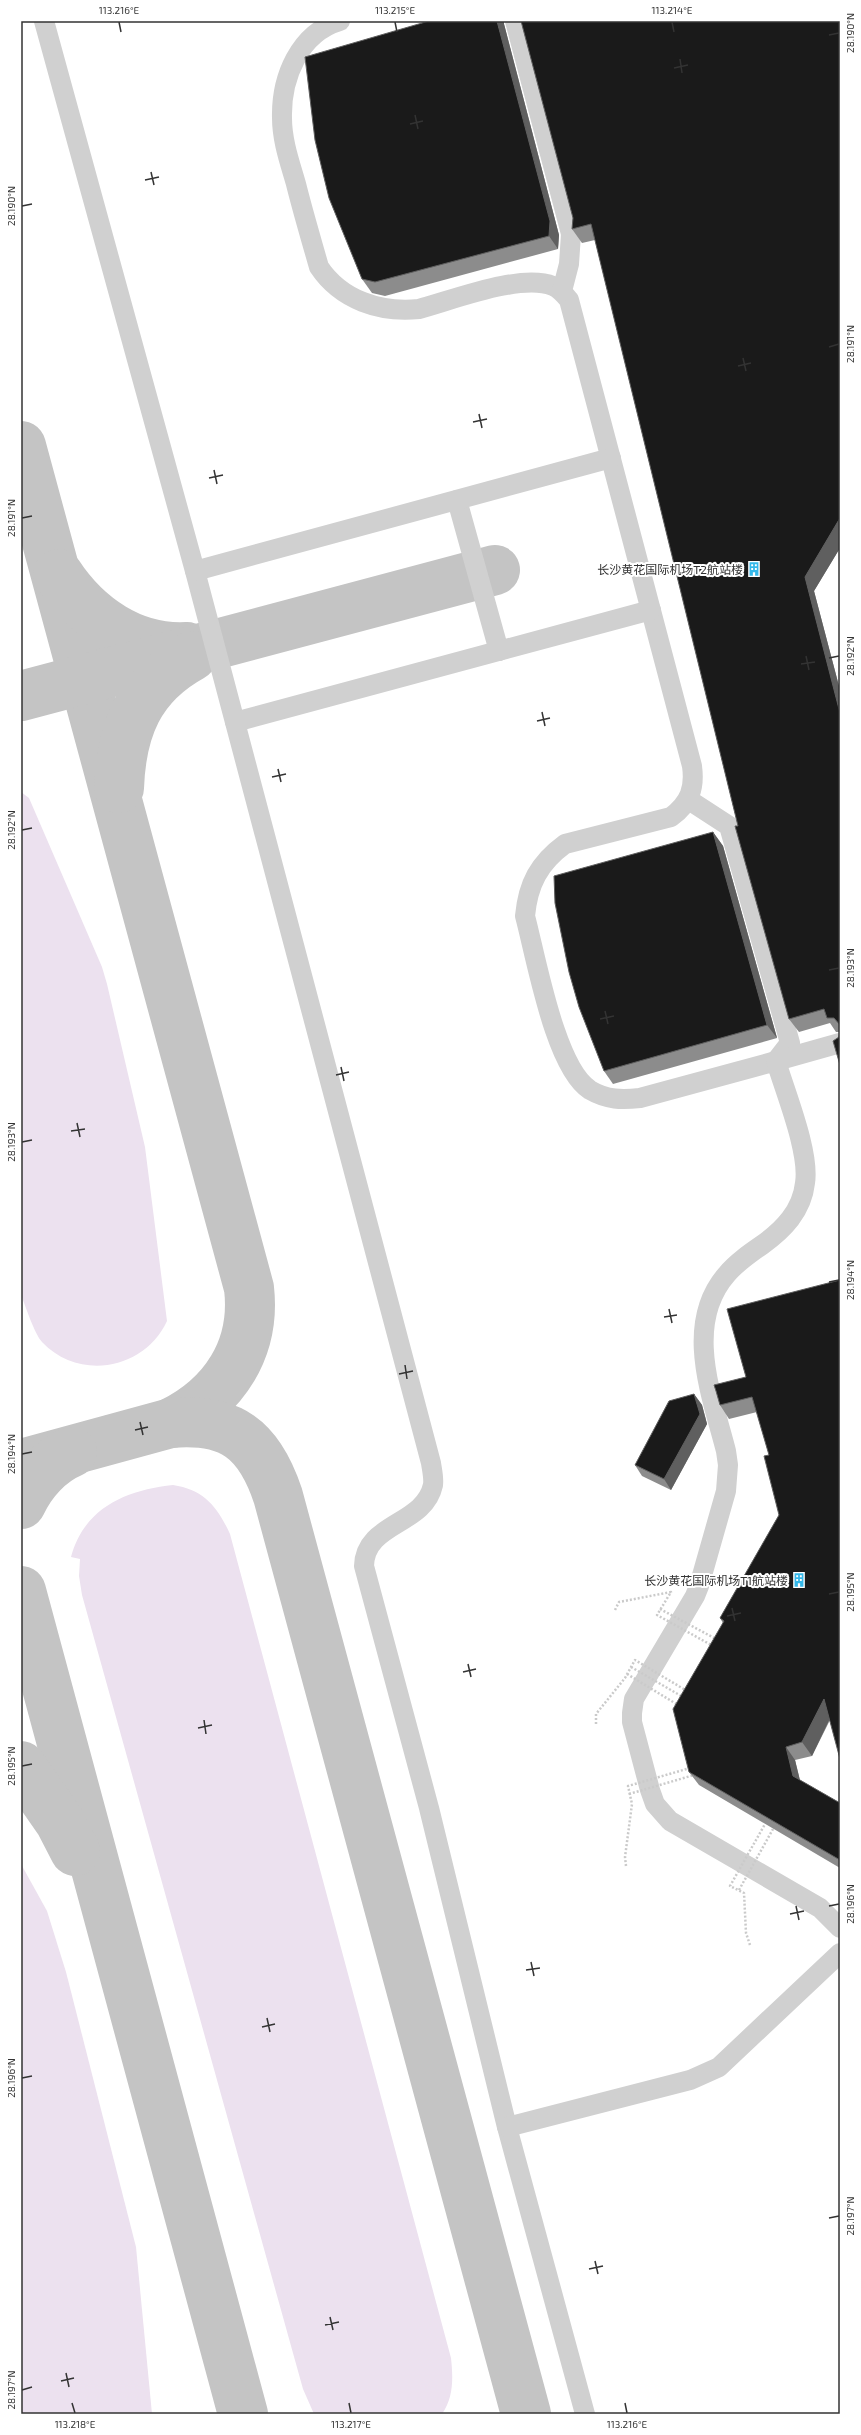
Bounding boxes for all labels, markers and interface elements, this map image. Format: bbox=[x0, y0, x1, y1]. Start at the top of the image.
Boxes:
text: 113.216°E bbox=[99, 4, 140, 16]
text: 113.215°E bbox=[375, 4, 415, 16]
text: 113.214°E bbox=[652, 4, 693, 16]
text: 28.190°N bbox=[844, 13, 856, 53]
text: 28.190°N bbox=[5, 186, 17, 226]
text: 28.191°N bbox=[844, 325, 856, 363]
text: 28.191°N bbox=[5, 499, 17, 537]
building icon: 长沙黄花国际机场T2航站楼 bbox=[746, 561, 762, 577]
place label: 长沙黄花国际机场T2航站楼 bbox=[597, 562, 743, 576]
text: 28.192°N bbox=[844, 636, 856, 676]
text: 28.192°N bbox=[5, 810, 17, 850]
text: 28.193°N bbox=[844, 948, 856, 988]
text: 28.193°N bbox=[5, 1122, 17, 1162]
text: 28.194°N bbox=[844, 1260, 856, 1300]
text: 28.194°N bbox=[5, 1434, 17, 1474]
building icon: 长沙黄花国际机场T1航站楼 bbox=[791, 1572, 807, 1588]
text: 28.195°N bbox=[844, 1572, 856, 1612]
place label: 长沙黄花国际机场T1航站楼 bbox=[644, 1573, 788, 1587]
text: 28.195°N bbox=[5, 1746, 17, 1786]
text: 28.196°N bbox=[844, 1884, 856, 1924]
text: 28.196°N bbox=[5, 2058, 17, 2098]
text: 28.197°N bbox=[844, 2196, 856, 2236]
text: 28.197°N bbox=[5, 2370, 17, 2410]
text: 113.218°E bbox=[55, 2418, 96, 2430]
text: 113.217°E bbox=[331, 2418, 371, 2430]
text: 113.216°E bbox=[607, 2418, 648, 2430]

